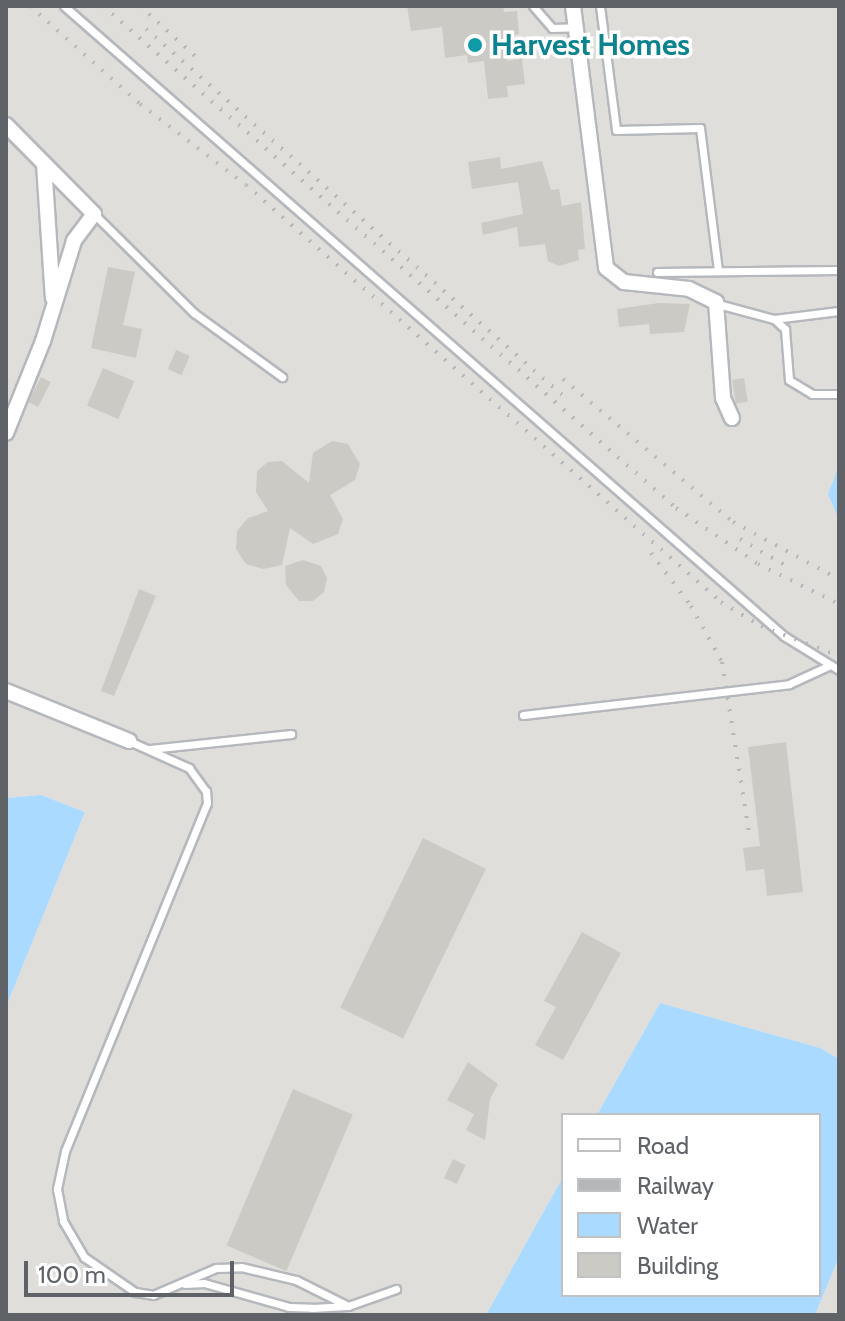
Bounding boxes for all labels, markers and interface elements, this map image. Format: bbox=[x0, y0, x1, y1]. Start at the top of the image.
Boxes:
place label: Harvest Homes bbox=[491, 27, 690, 63]
marker: Harvest Homes bbox=[466, 36, 484, 54]
legend bbox=[561, 1113, 821, 1297]
text: Road bbox=[637, 1131, 689, 1160]
text: Railway bbox=[637, 1171, 714, 1200]
text: Water bbox=[637, 1211, 698, 1240]
scale bar bbox=[28, 1245, 238, 1295]
text: Building bbox=[637, 1251, 718, 1280]
text: 100 m bbox=[38, 1260, 106, 1289]

